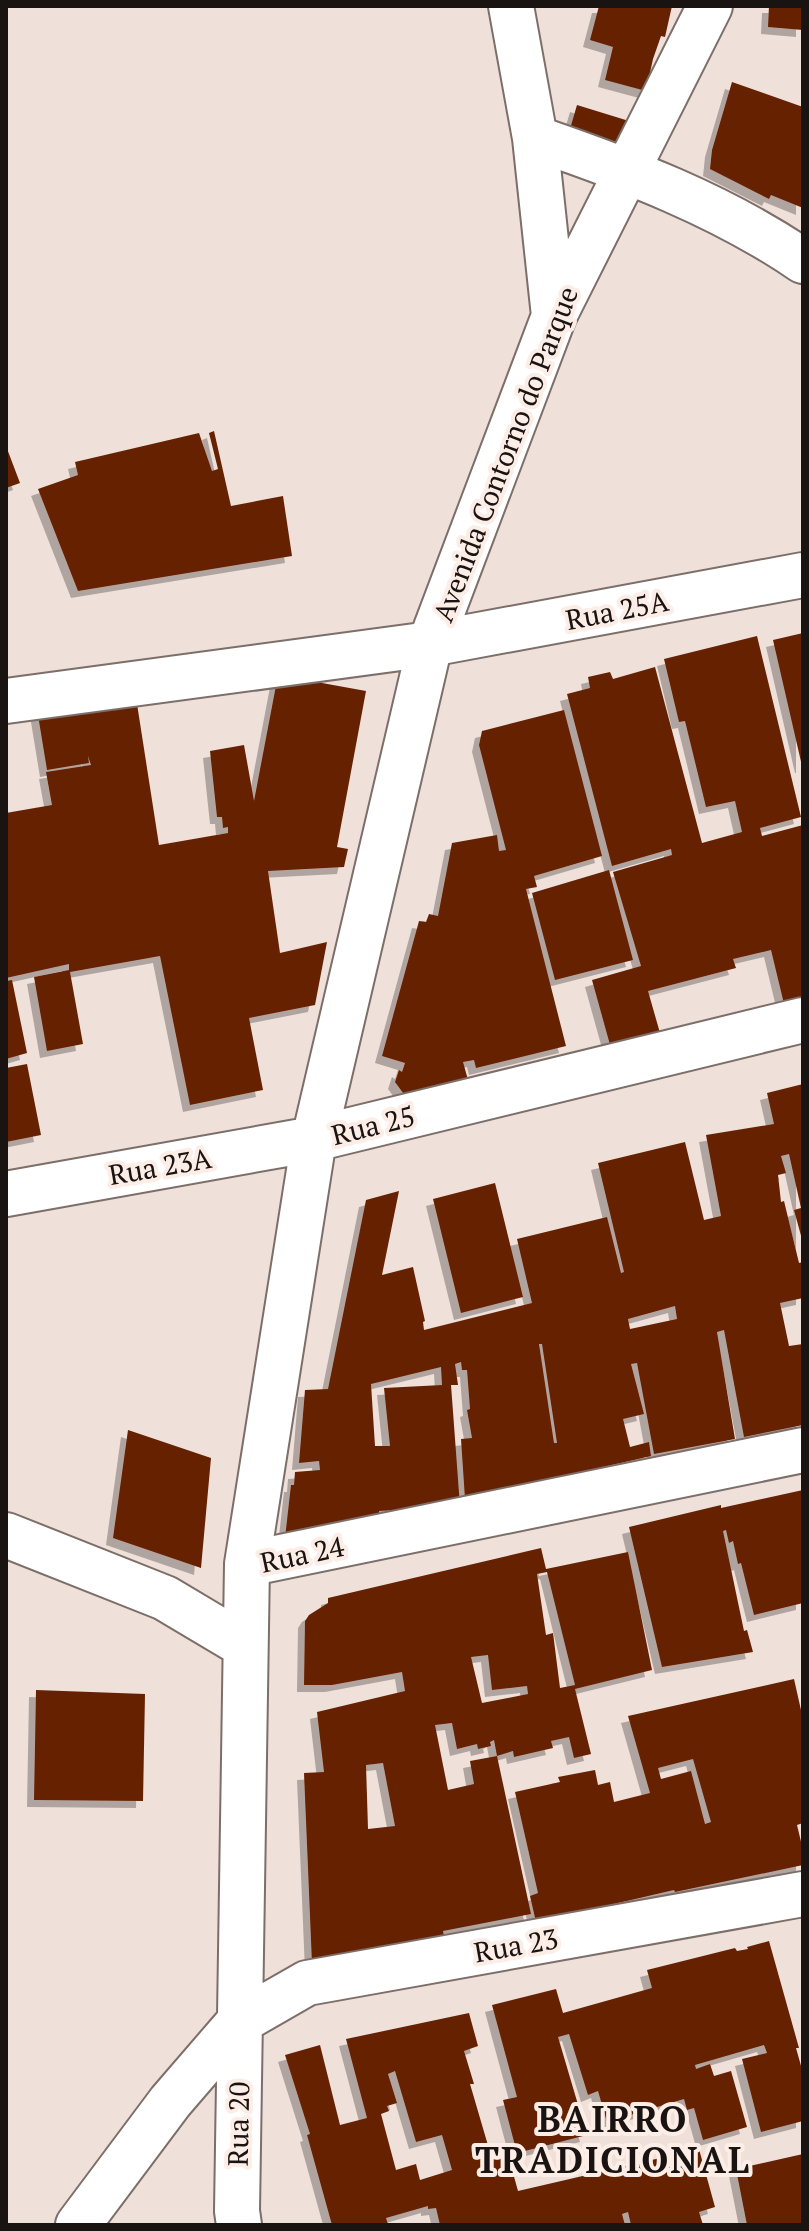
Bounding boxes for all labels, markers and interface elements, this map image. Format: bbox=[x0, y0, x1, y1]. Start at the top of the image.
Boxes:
street label: Avenida Contorno do Parque bbox=[424, 281, 586, 627]
street label: Rua 25A bbox=[563, 582, 672, 638]
street label: Rua 25 bbox=[327, 1097, 419, 1153]
street label: Rua 23A bbox=[106, 1139, 215, 1193]
street label: Rua 24 bbox=[257, 1527, 347, 1581]
street label: Rua 23 bbox=[471, 1919, 561, 1971]
street label: Rua 20 bbox=[219, 2081, 257, 2167]
district label: BAIRRO TRADICIONAL bbox=[475, 2095, 751, 2183]

